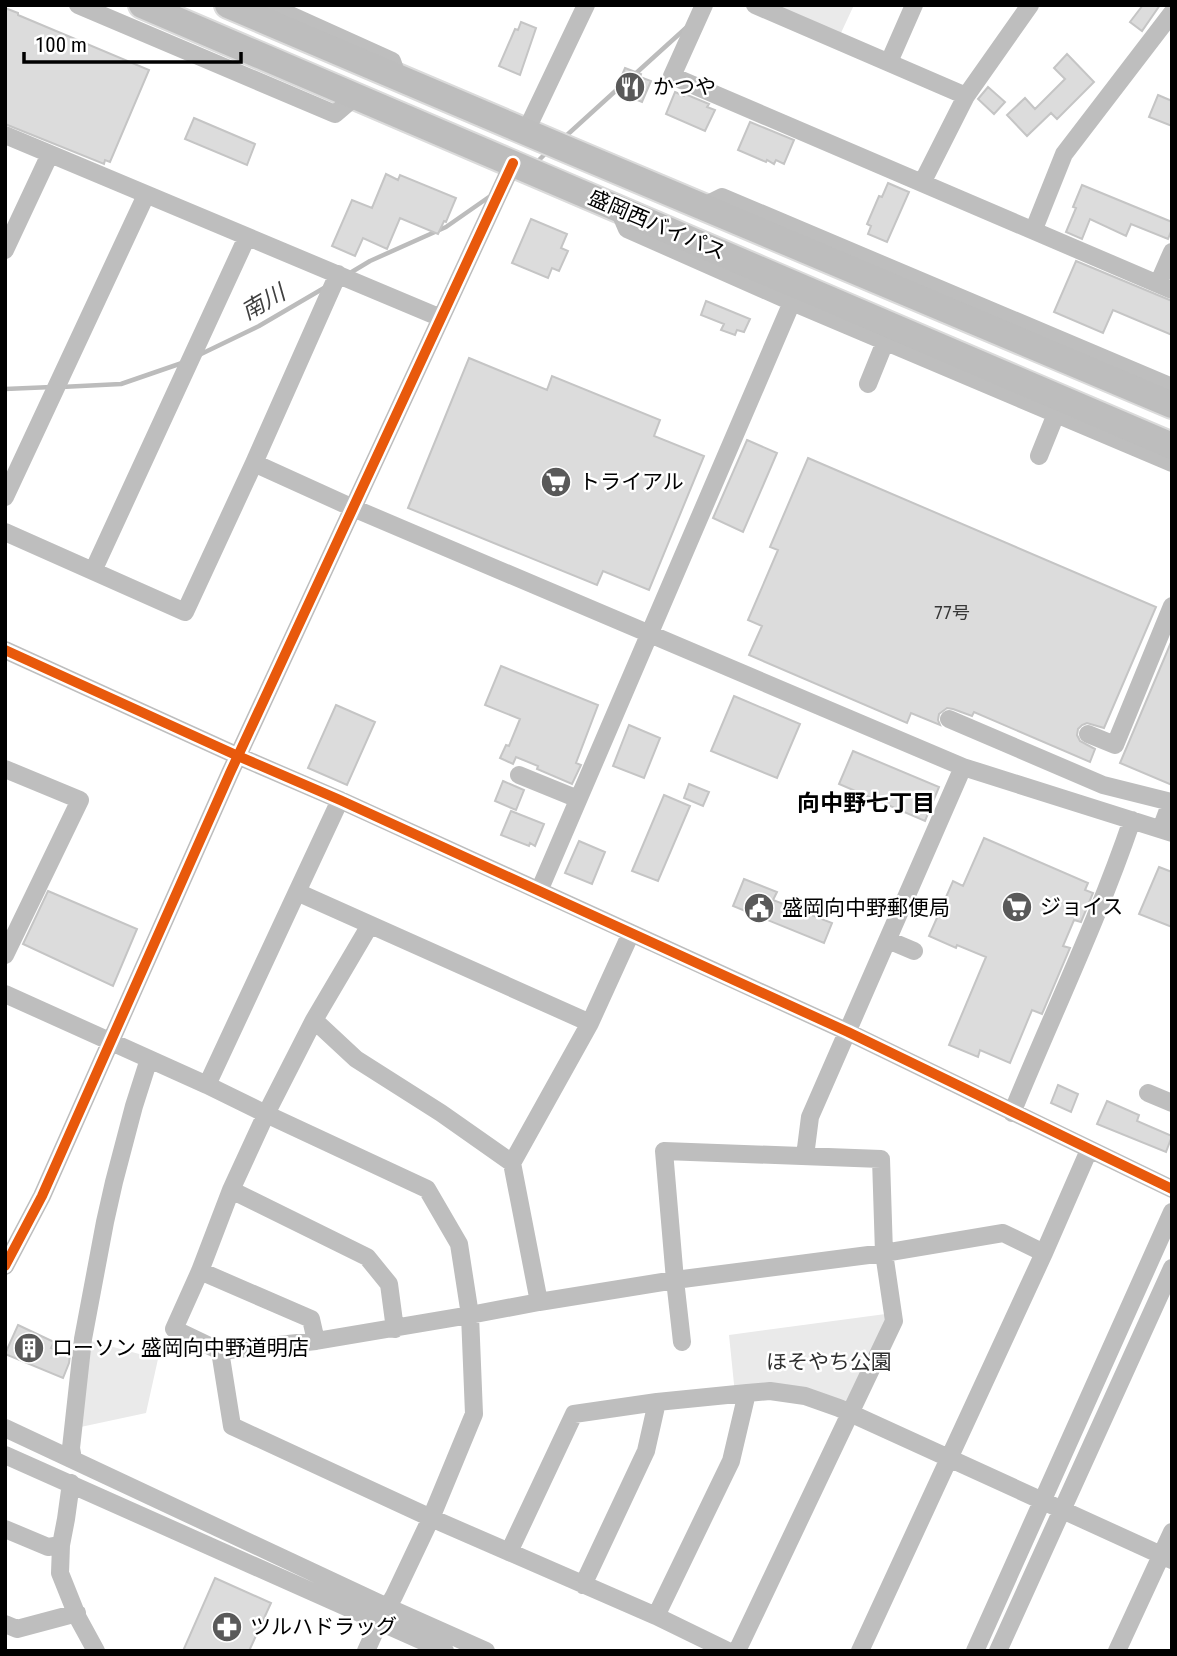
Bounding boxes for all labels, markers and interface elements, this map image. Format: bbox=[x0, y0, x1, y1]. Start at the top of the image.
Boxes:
scale bar bbox=[24, 21, 242, 65]
text: 100 m bbox=[35, 33, 87, 57]
restaurant icon: かつや bbox=[613, 70, 647, 104]
place label: かつや bbox=[653, 75, 716, 99]
street label: 盛岡西バイパス bbox=[585, 185, 729, 265]
water label: 南川 bbox=[237, 278, 293, 326]
supermarket icon: トライアル bbox=[539, 465, 573, 499]
place label: トライアル bbox=[579, 470, 684, 494]
house number: 77号 bbox=[934, 602, 970, 623]
district label: 向中野七丁目 bbox=[797, 790, 935, 817]
supermarket icon: ジョイス bbox=[1000, 890, 1034, 924]
public building icon: 盛岡向中野郵便局 bbox=[742, 891, 776, 925]
place label: ジョイス bbox=[1040, 895, 1123, 919]
place label: 盛岡向中野郵便局 bbox=[782, 896, 950, 920]
building icon: ローソン 盛岡向中野道明店 bbox=[12, 1331, 46, 1365]
place label: ローソン 盛岡向中野道明店 bbox=[52, 1336, 309, 1360]
park label: ほそやち公園 bbox=[766, 1350, 892, 1374]
pharmacy icon: ツルハドラッグ bbox=[210, 1610, 244, 1644]
place label: ツルハドラッグ bbox=[250, 1615, 397, 1639]

